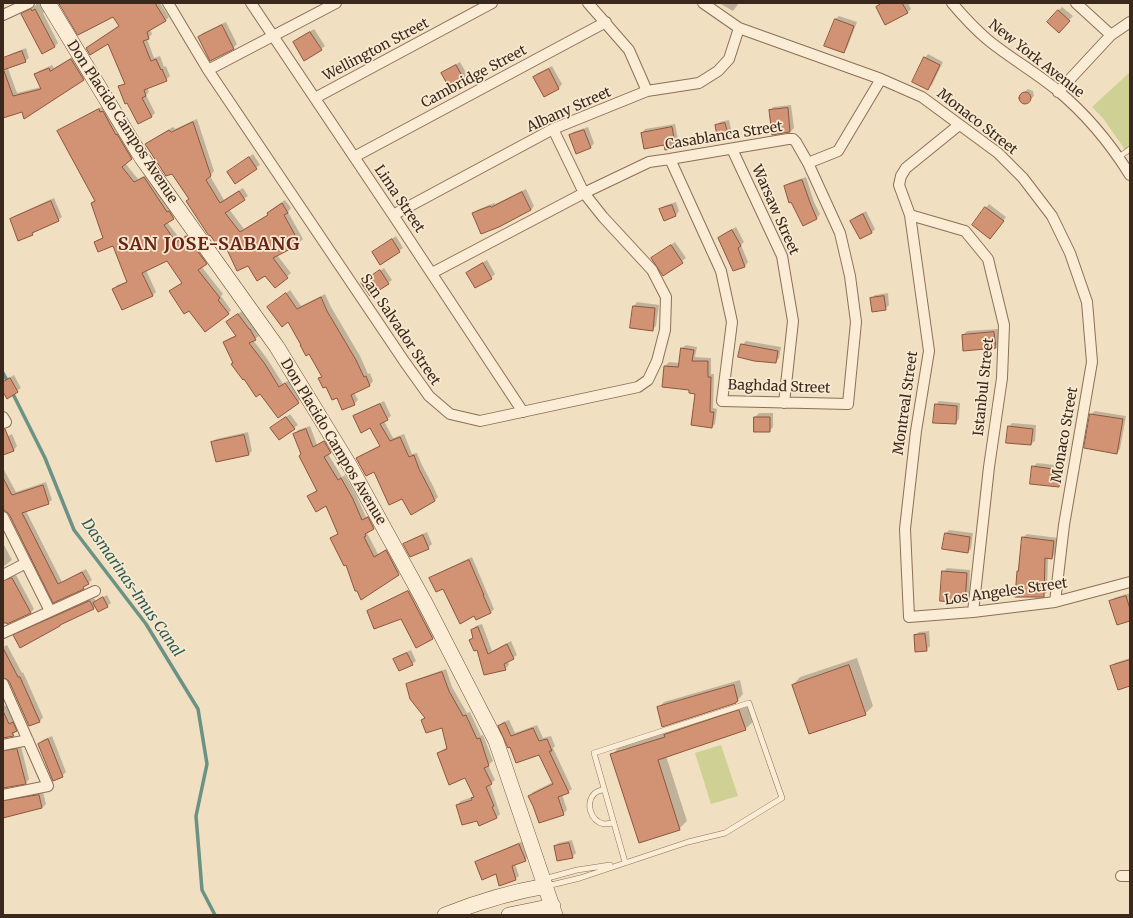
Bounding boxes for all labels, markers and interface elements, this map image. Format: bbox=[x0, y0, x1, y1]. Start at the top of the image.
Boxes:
street label: Wellington Street bbox=[320, 15, 432, 85]
street label: New York Avenue bbox=[985, 17, 1087, 101]
street label: Don Placido Campos Avenue bbox=[63, 37, 181, 207]
street label: Cambridge Street bbox=[418, 42, 530, 112]
street label: Albany Street bbox=[524, 84, 614, 136]
street label: Monaco Street bbox=[934, 85, 1020, 159]
street label: Casablanca Street bbox=[664, 118, 784, 154]
street label: Lima Street bbox=[370, 162, 428, 236]
street label: Warsaw Street bbox=[748, 162, 802, 258]
district label: SAN JOSE-SABANG bbox=[118, 234, 300, 256]
street label: San Salvador Street bbox=[357, 271, 443, 389]
street label: Istanbul Street bbox=[970, 337, 998, 437]
street label: Montreal Street bbox=[890, 350, 922, 456]
street label: Don Placido Campos Avenue bbox=[277, 356, 389, 528]
street label: Baghdad Street bbox=[727, 377, 831, 397]
street label: Monaco Street bbox=[1048, 386, 1082, 484]
water label: Dasmarinas-Imus Canal bbox=[77, 515, 187, 661]
street label: Los Angeles Street bbox=[944, 575, 1068, 609]

